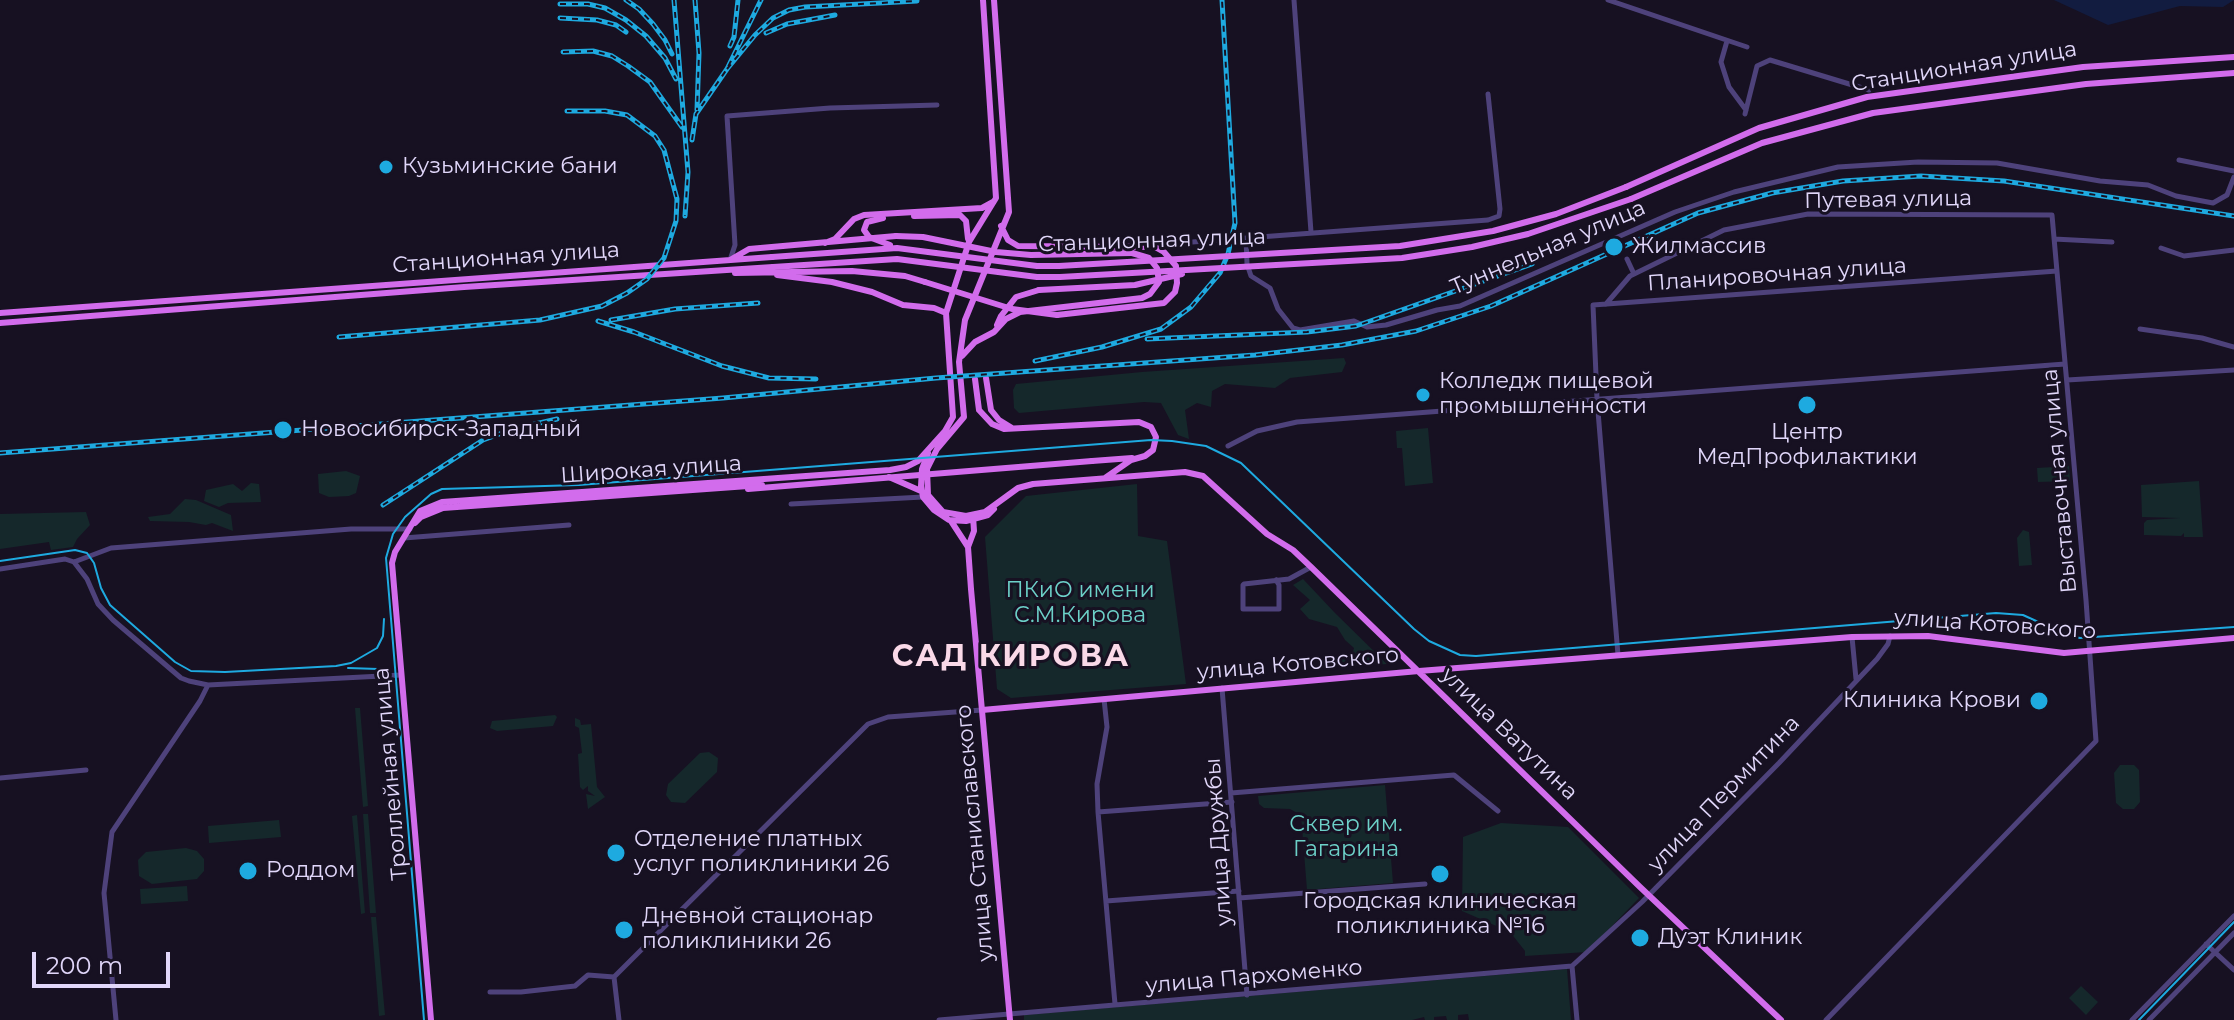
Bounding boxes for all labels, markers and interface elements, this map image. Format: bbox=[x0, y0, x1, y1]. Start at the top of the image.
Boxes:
street label: Станционная улица bbox=[1849, 36, 2079, 98]
place label: Кузьминские бани bbox=[402, 154, 618, 180]
marker: Кузьминские бани bbox=[377, 158, 395, 176]
street label: Путевая улица bbox=[1804, 185, 1972, 215]
street label: Туннельная улица bbox=[1447, 195, 1649, 301]
street label: Станционная улица bbox=[1038, 224, 1266, 258]
place label: Жилмассив bbox=[1632, 234, 1766, 260]
marker: Жилмассив bbox=[1603, 236, 1625, 258]
street label: Станционная улица bbox=[391, 237, 621, 279]
street label: Планировочная улица bbox=[1646, 253, 1908, 297]
street label: Выставочная улица bbox=[2037, 368, 2083, 594]
place label: Колледж пищевой промышленности bbox=[1439, 369, 1654, 420]
marker: Колледж пищевой промышленности bbox=[1414, 386, 1432, 404]
marker: Центр МедПрофилактики bbox=[1796, 394, 1818, 416]
place label: Новосибирск-Западный bbox=[301, 417, 581, 443]
marker: Новосибирск-Западный bbox=[272, 419, 294, 441]
place label: Центр МедПрофилактики bbox=[1696, 420, 1918, 472]
street label: Широкая улица bbox=[560, 451, 742, 489]
park label: ПКиО имени С.М.Кирова bbox=[1005, 578, 1155, 630]
street label: улица Котовского bbox=[1893, 605, 2097, 645]
district label: САД КИРОВА bbox=[892, 639, 1130, 675]
street label: улица Котовского bbox=[1196, 642, 1400, 686]
street label: улица Ватутина bbox=[1435, 662, 1583, 806]
street label: Троллейная улица bbox=[369, 666, 413, 882]
place label: Клиника Крови bbox=[1843, 688, 2021, 714]
marker: Клиника Крови bbox=[2028, 690, 2050, 712]
street label: улица Станиславского bbox=[951, 703, 999, 963]
street label: улица Пермитина bbox=[1643, 710, 1805, 878]
street label: улица Дружбы bbox=[1200, 757, 1238, 927]
park label: Сквер им. Гагарина bbox=[1289, 812, 1403, 864]
place label: Отделение платных услуг поликлиники 26 bbox=[634, 827, 889, 878]
marker: Отделение платных услуг поликлиники 26 bbox=[605, 842, 627, 864]
place label: Роддом bbox=[266, 858, 355, 884]
marker: Роддом bbox=[237, 860, 259, 882]
marker: Городская клиническая поликлиника №16 bbox=[1429, 863, 1451, 885]
place label: Городская клиническая поликлиника №16 bbox=[1303, 889, 1577, 940]
place label: Дневной стационар поликлиники 26 bbox=[642, 904, 873, 956]
marker: Дневной стационар поликлиники 26 bbox=[613, 919, 635, 941]
place label: Дуэт Клиник bbox=[1658, 925, 1802, 951]
marker: Дуэт Клиник bbox=[1629, 927, 1651, 949]
scale bar bbox=[36, 936, 174, 986]
text: 200 m bbox=[46, 951, 123, 980]
street label: улица Пархоменко bbox=[1144, 954, 1364, 1000]

